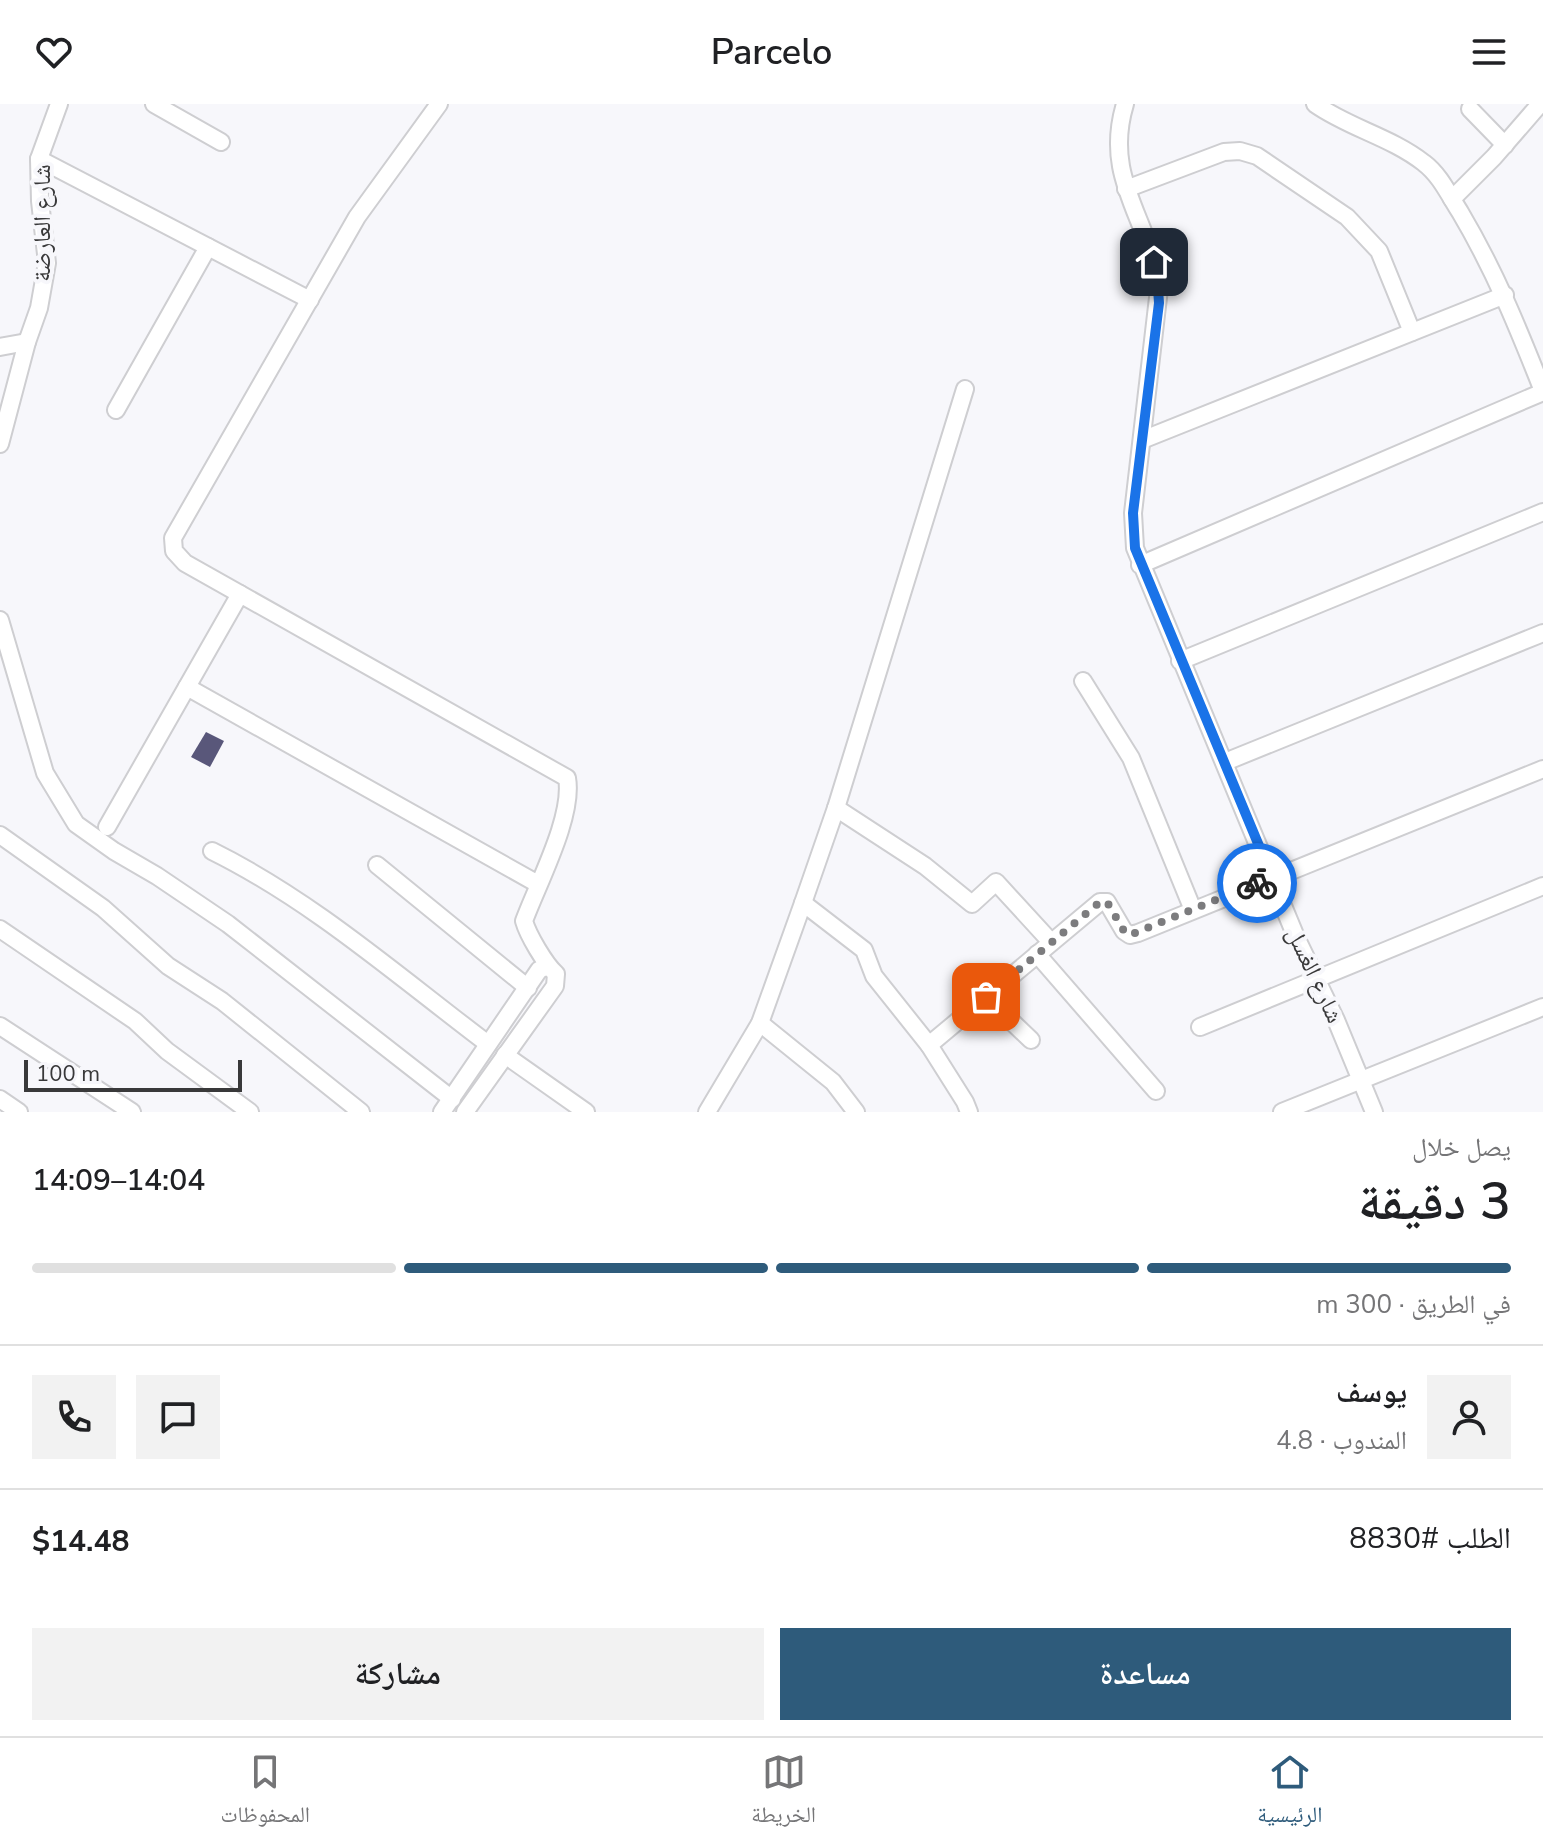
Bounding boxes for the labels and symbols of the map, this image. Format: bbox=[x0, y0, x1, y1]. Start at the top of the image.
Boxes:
street label: شارع العارضة bbox=[26, 164, 58, 282]
pin bbox=[1120, 228, 1188, 296]
courier bbox=[1217, 843, 1297, 923]
street label: شارع الغسل bbox=[1279, 922, 1351, 1028]
pin bbox=[952, 963, 1020, 1031]
scale bar bbox=[24, 1056, 242, 1092]

